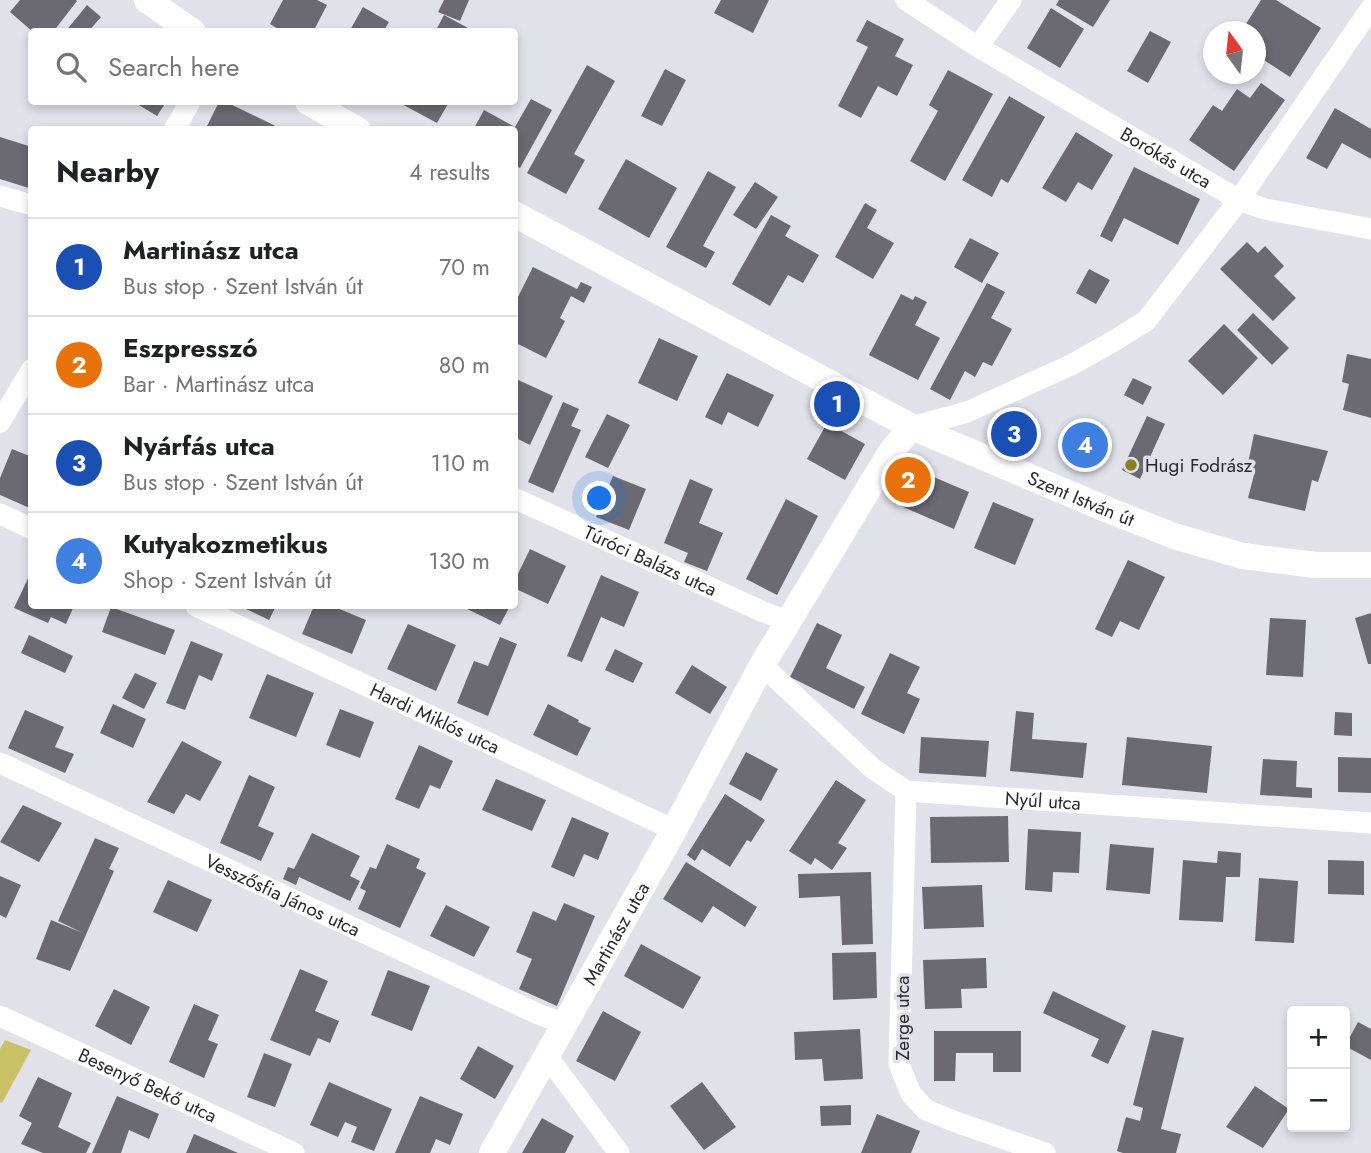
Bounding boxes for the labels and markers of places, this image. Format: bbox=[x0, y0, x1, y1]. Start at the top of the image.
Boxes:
pin: 1 bbox=[814, 378, 860, 430]
pin: 3 bbox=[991, 408, 1037, 460]
pin: 4 bbox=[1062, 419, 1108, 471]
place label: Hugi Fodrász bbox=[1145, 452, 1253, 479]
pin: 2 bbox=[885, 454, 931, 506]
marker: Hugi Fodrász bbox=[1123, 457, 1139, 473]

